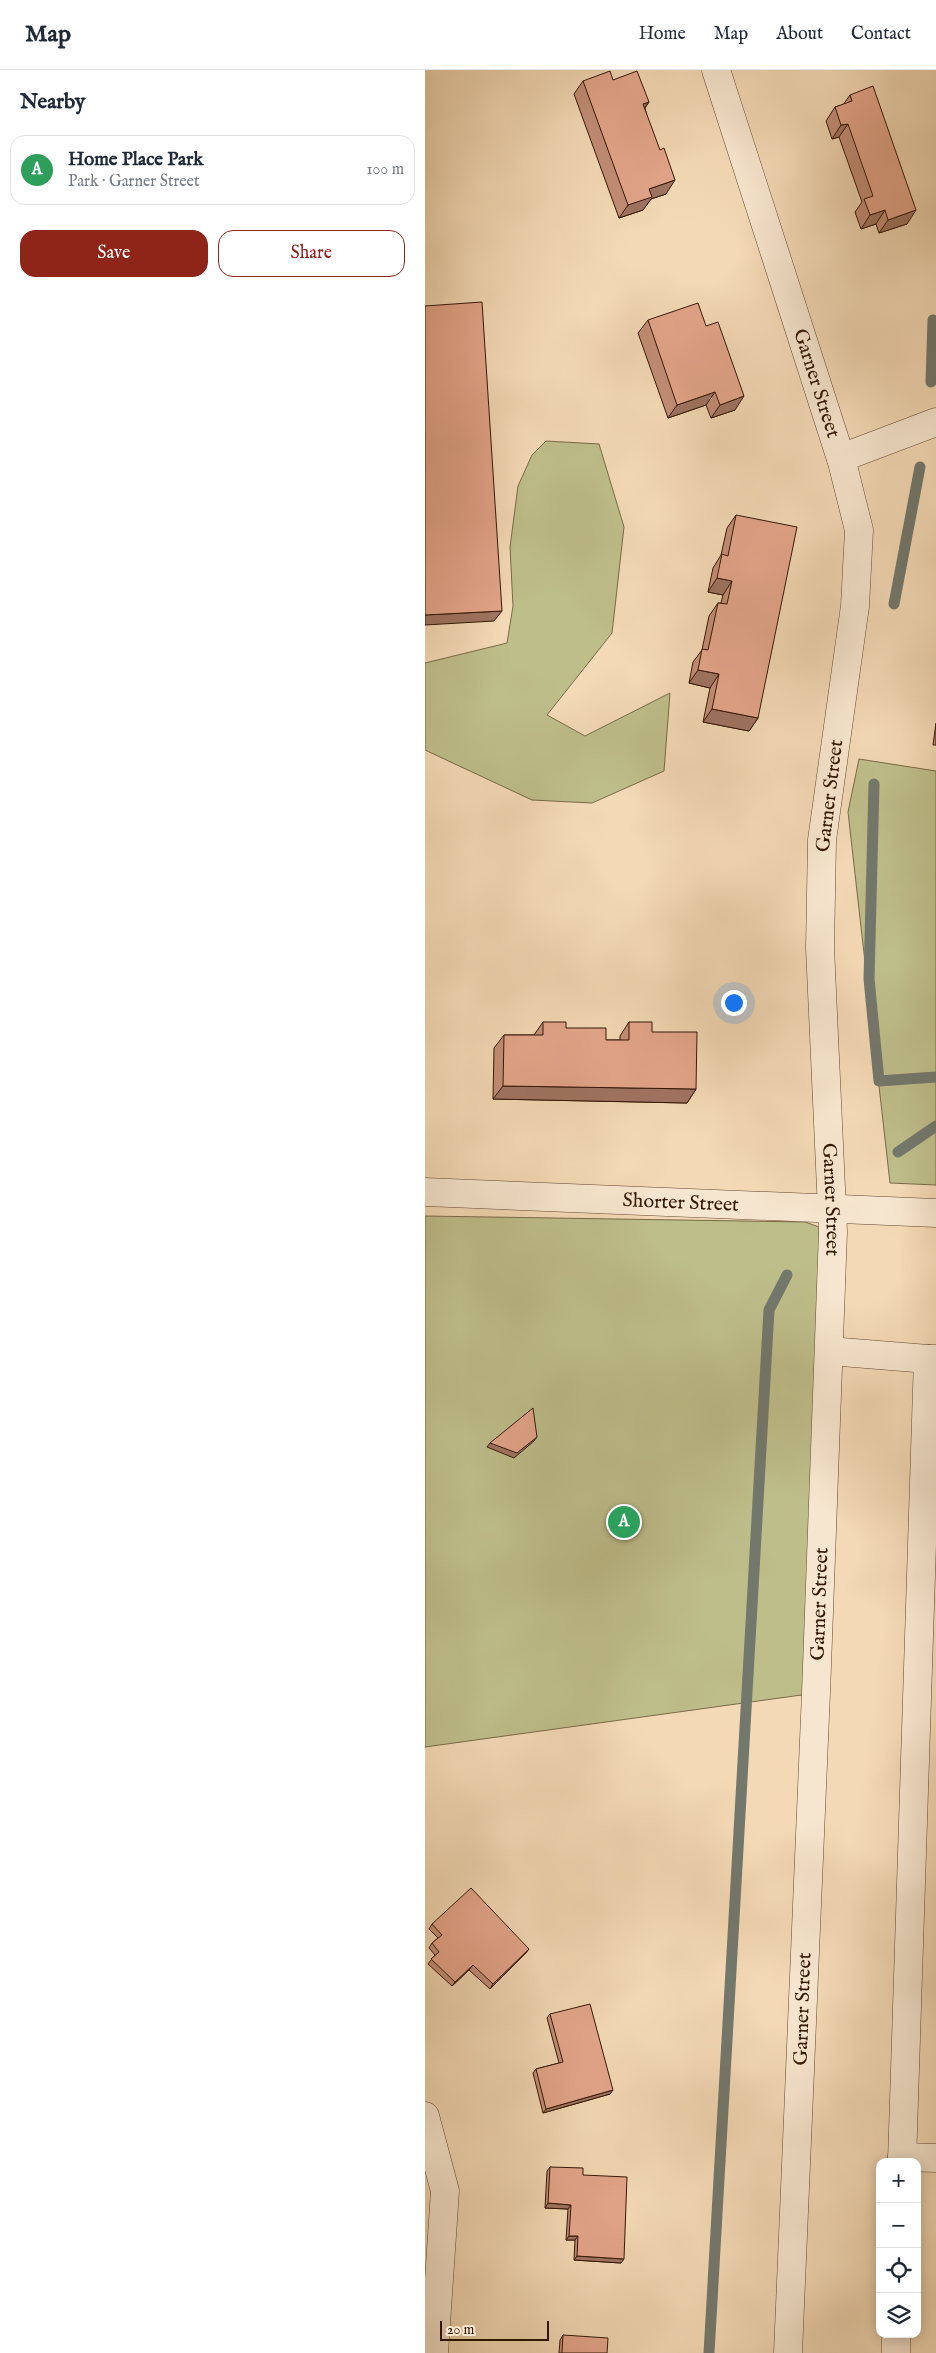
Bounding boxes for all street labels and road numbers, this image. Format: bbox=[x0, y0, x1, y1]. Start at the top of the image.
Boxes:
street label: Garner Street bbox=[787, 326, 846, 441]
street label: Garner Street bbox=[811, 738, 849, 854]
street label: Garner Street bbox=[816, 1142, 846, 1257]
street label: Shorter Street bbox=[622, 1188, 740, 1217]
street label: Garner Street bbox=[806, 1547, 834, 1661]
street label: Garner Street bbox=[789, 1952, 817, 2066]

